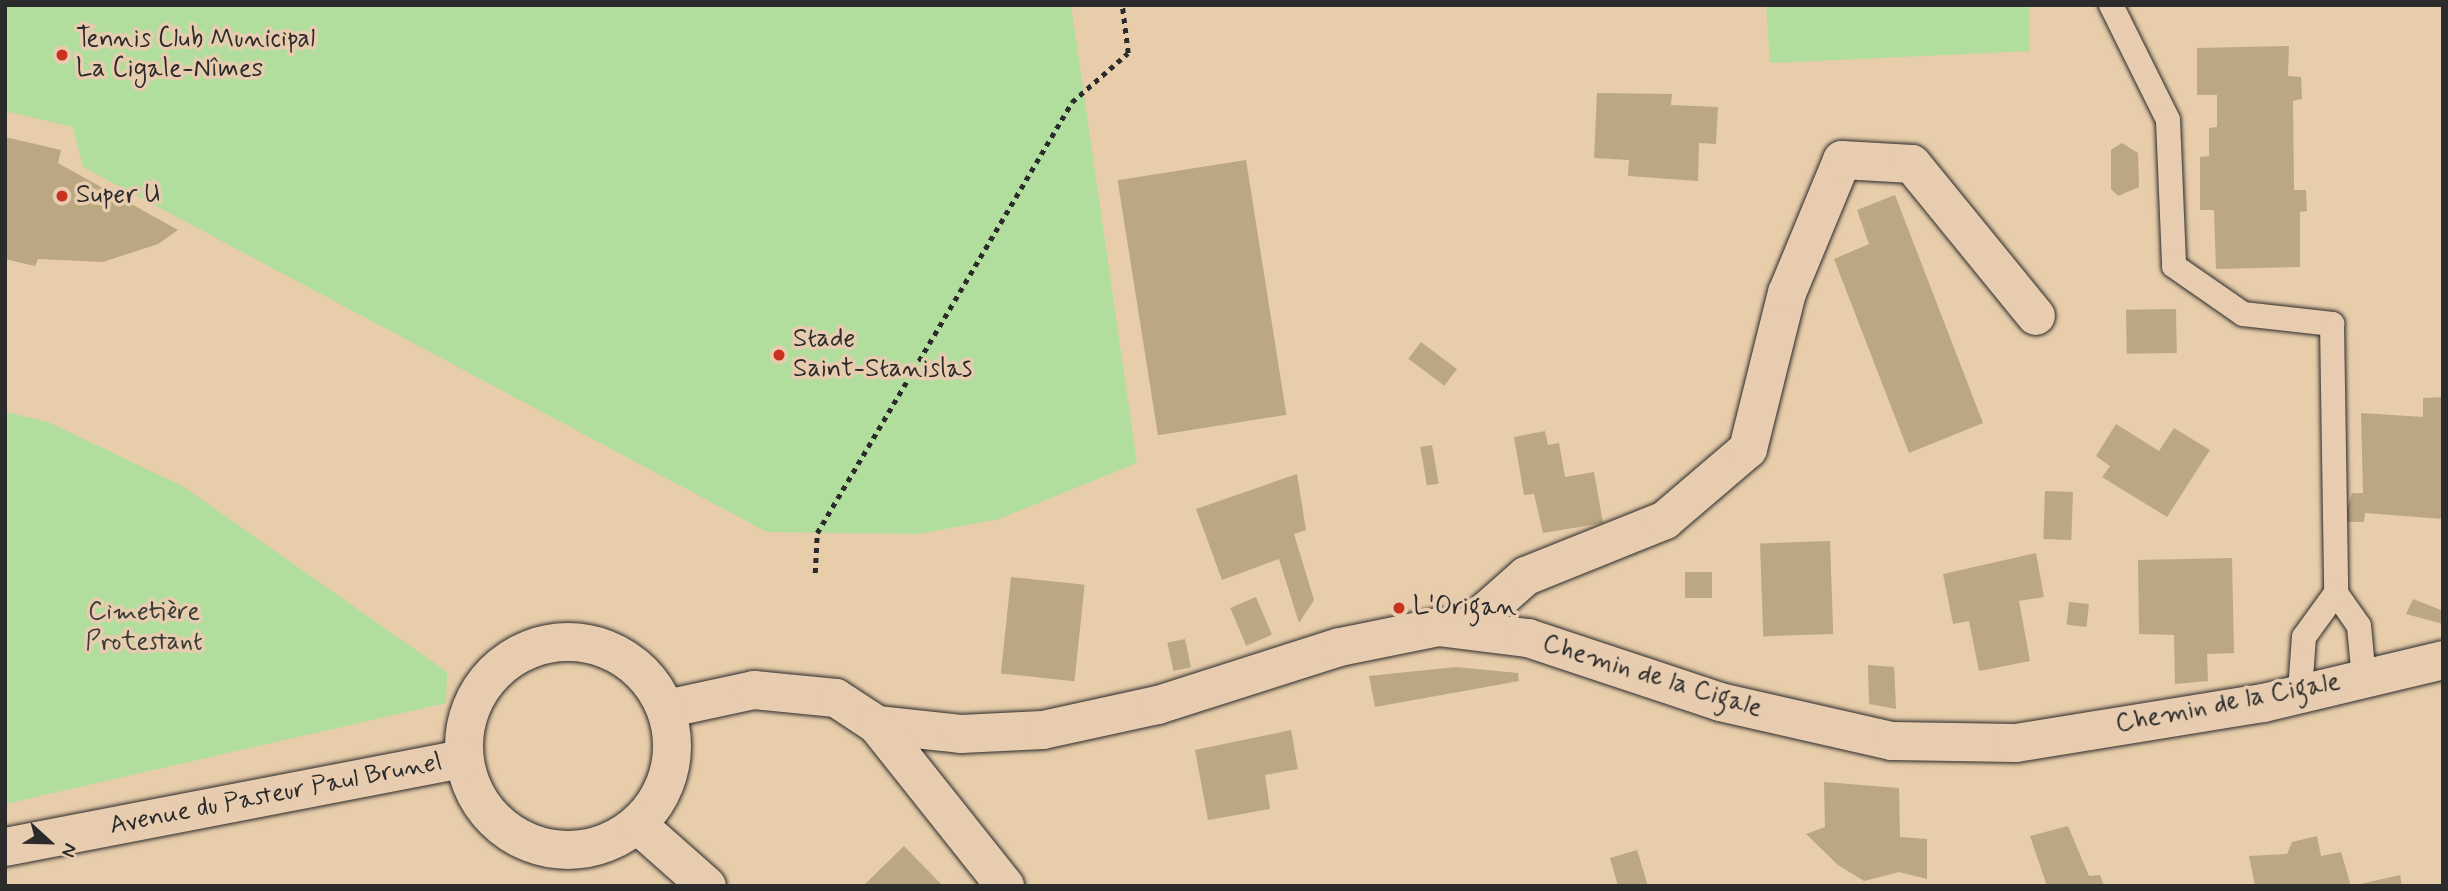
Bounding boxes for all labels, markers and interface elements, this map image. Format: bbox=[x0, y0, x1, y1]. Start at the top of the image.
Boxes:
place label: Tennis Club Municipal La Cigale-Nîmes bbox=[76, 24, 318, 86]
marker: Tennis Club Municipal La Cigale-Nîmes bbox=[54, 47, 70, 63]
place label: Super U bbox=[76, 180, 161, 212]
marker: Super U bbox=[54, 188, 70, 204]
place label: Stade Saint-Stanislas bbox=[793, 324, 972, 386]
marker: Stade Saint-Stanislas bbox=[771, 347, 787, 363]
place label: L'Origan bbox=[1413, 592, 1516, 624]
park label: Cimetière Protestant bbox=[85, 597, 203, 658]
marker: L'Origan bbox=[1391, 600, 1407, 616]
street label: Chemin de la Cigale bbox=[1540, 629, 1764, 725]
street label: Chemin de la Cigale bbox=[2115, 667, 2341, 741]
street label: Avenue du Pasteur Paul Brunel bbox=[109, 748, 443, 842]
north arrow bbox=[14, 807, 84, 877]
text: N bbox=[55, 840, 83, 861]

